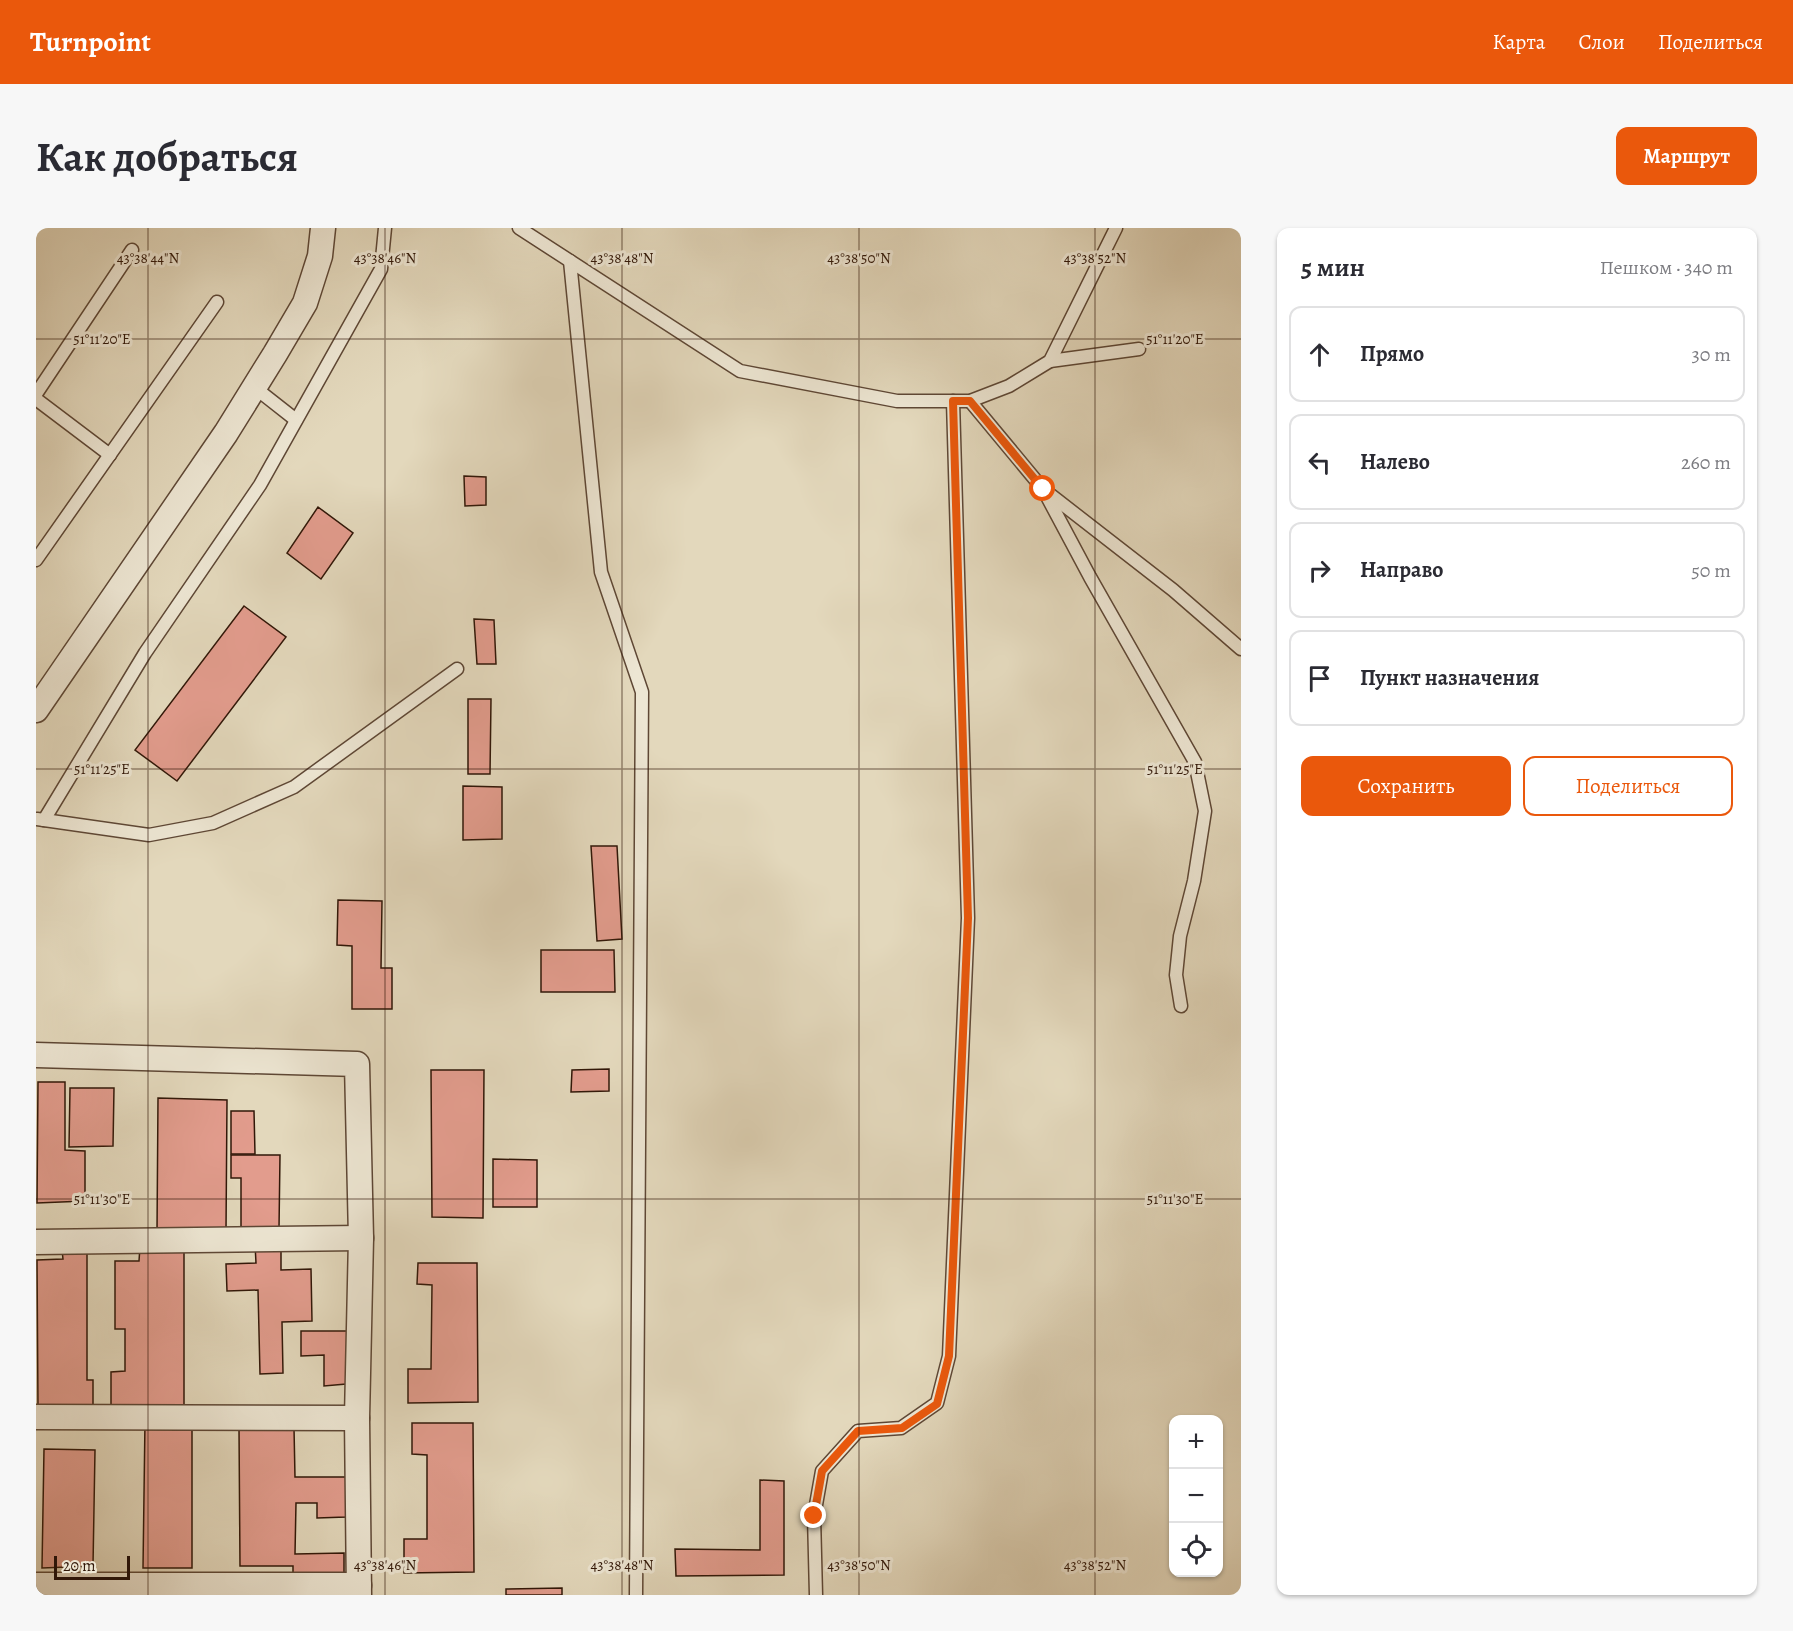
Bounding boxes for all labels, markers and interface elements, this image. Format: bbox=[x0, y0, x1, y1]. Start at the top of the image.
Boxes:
text: Turnpoint bbox=[30, 23, 151, 61]
text: Карта bbox=[1492, 28, 1545, 56]
text: Слои bbox=[1578, 28, 1625, 56]
text: Поделиться bbox=[1658, 28, 1763, 56]
button: Маршрут bbox=[1616, 127, 1757, 185]
text: Как добраться bbox=[36, 128, 298, 185]
text: 43°38'44"N bbox=[117, 248, 179, 268]
text: 43°38'46"N bbox=[354, 248, 417, 268]
text: 43°38'48"N bbox=[590, 248, 654, 268]
text: 43°38'50"N bbox=[827, 248, 891, 268]
text: 43°38'52"N bbox=[1064, 248, 1126, 268]
text: 5 мин bbox=[1301, 250, 1365, 285]
text: Пешком · 340 m bbox=[1600, 254, 1733, 281]
text: 51°11'20"E bbox=[73, 329, 131, 349]
text: 51°11'20"E bbox=[1146, 329, 1204, 349]
icon: ahead bbox=[1303, 338, 1336, 371]
text: Прямо bbox=[1360, 339, 1424, 369]
text: 30 m bbox=[1691, 341, 1731, 368]
icon: left bbox=[1303, 446, 1336, 479]
text: Налево bbox=[1360, 447, 1430, 477]
text: 260 m bbox=[1681, 449, 1731, 476]
route start bbox=[1029, 475, 1055, 501]
icon: right bbox=[1303, 554, 1336, 587]
text: Направо bbox=[1360, 555, 1443, 585]
text: 50 m bbox=[1691, 557, 1731, 584]
icon: arrive bbox=[1303, 662, 1336, 695]
text: Пункт назначения bbox=[1360, 663, 1539, 693]
button: Сохранить bbox=[1301, 756, 1511, 816]
button: Поделиться bbox=[1523, 756, 1733, 816]
text: 51°11'25"E bbox=[74, 759, 130, 779]
text: 51°11'25"E bbox=[1147, 759, 1203, 779]
text: 51°11'30"E bbox=[74, 1189, 130, 1209]
text: 51°11'30"E bbox=[1147, 1189, 1203, 1209]
map controls bbox=[1169, 1415, 1223, 1577]
button: + bbox=[1169, 1415, 1223, 1469]
button: − bbox=[1169, 1469, 1223, 1523]
route end bbox=[800, 1502, 826, 1528]
button: locate bbox=[1169, 1523, 1223, 1577]
scale bar bbox=[54, 1553, 130, 1580]
text: 20 m bbox=[63, 1555, 96, 1577]
text: 43°38'46"N bbox=[354, 1555, 417, 1575]
text: 43°38'48"N bbox=[590, 1555, 654, 1575]
text: 43°38'50"N bbox=[827, 1555, 891, 1575]
text: 43°38'52"N bbox=[1064, 1555, 1126, 1575]

